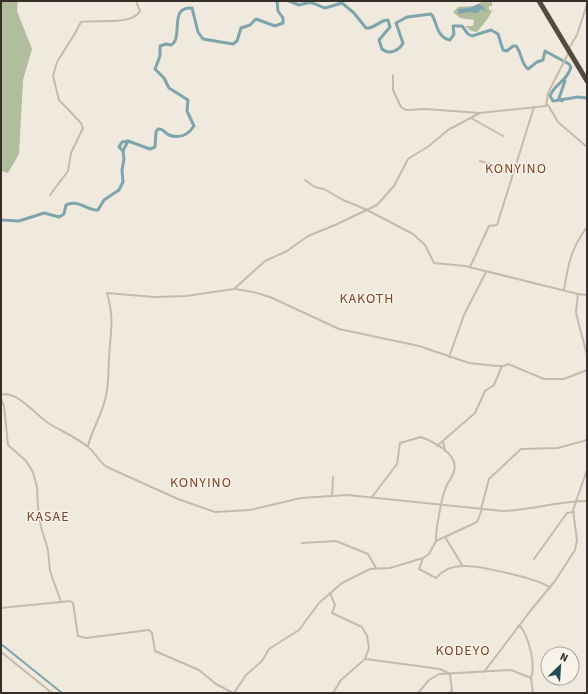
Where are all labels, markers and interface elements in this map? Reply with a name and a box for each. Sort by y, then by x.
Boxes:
district label: KONYINO [485,159,547,179]
district label: KAKOTH [340,289,395,309]
district label: KONYINO [170,473,232,493]
district label: KASAE [26,507,70,527]
district label: KODEYO [436,641,490,661]
north arrow [540,646,580,686]
text: N [558,649,571,666]

